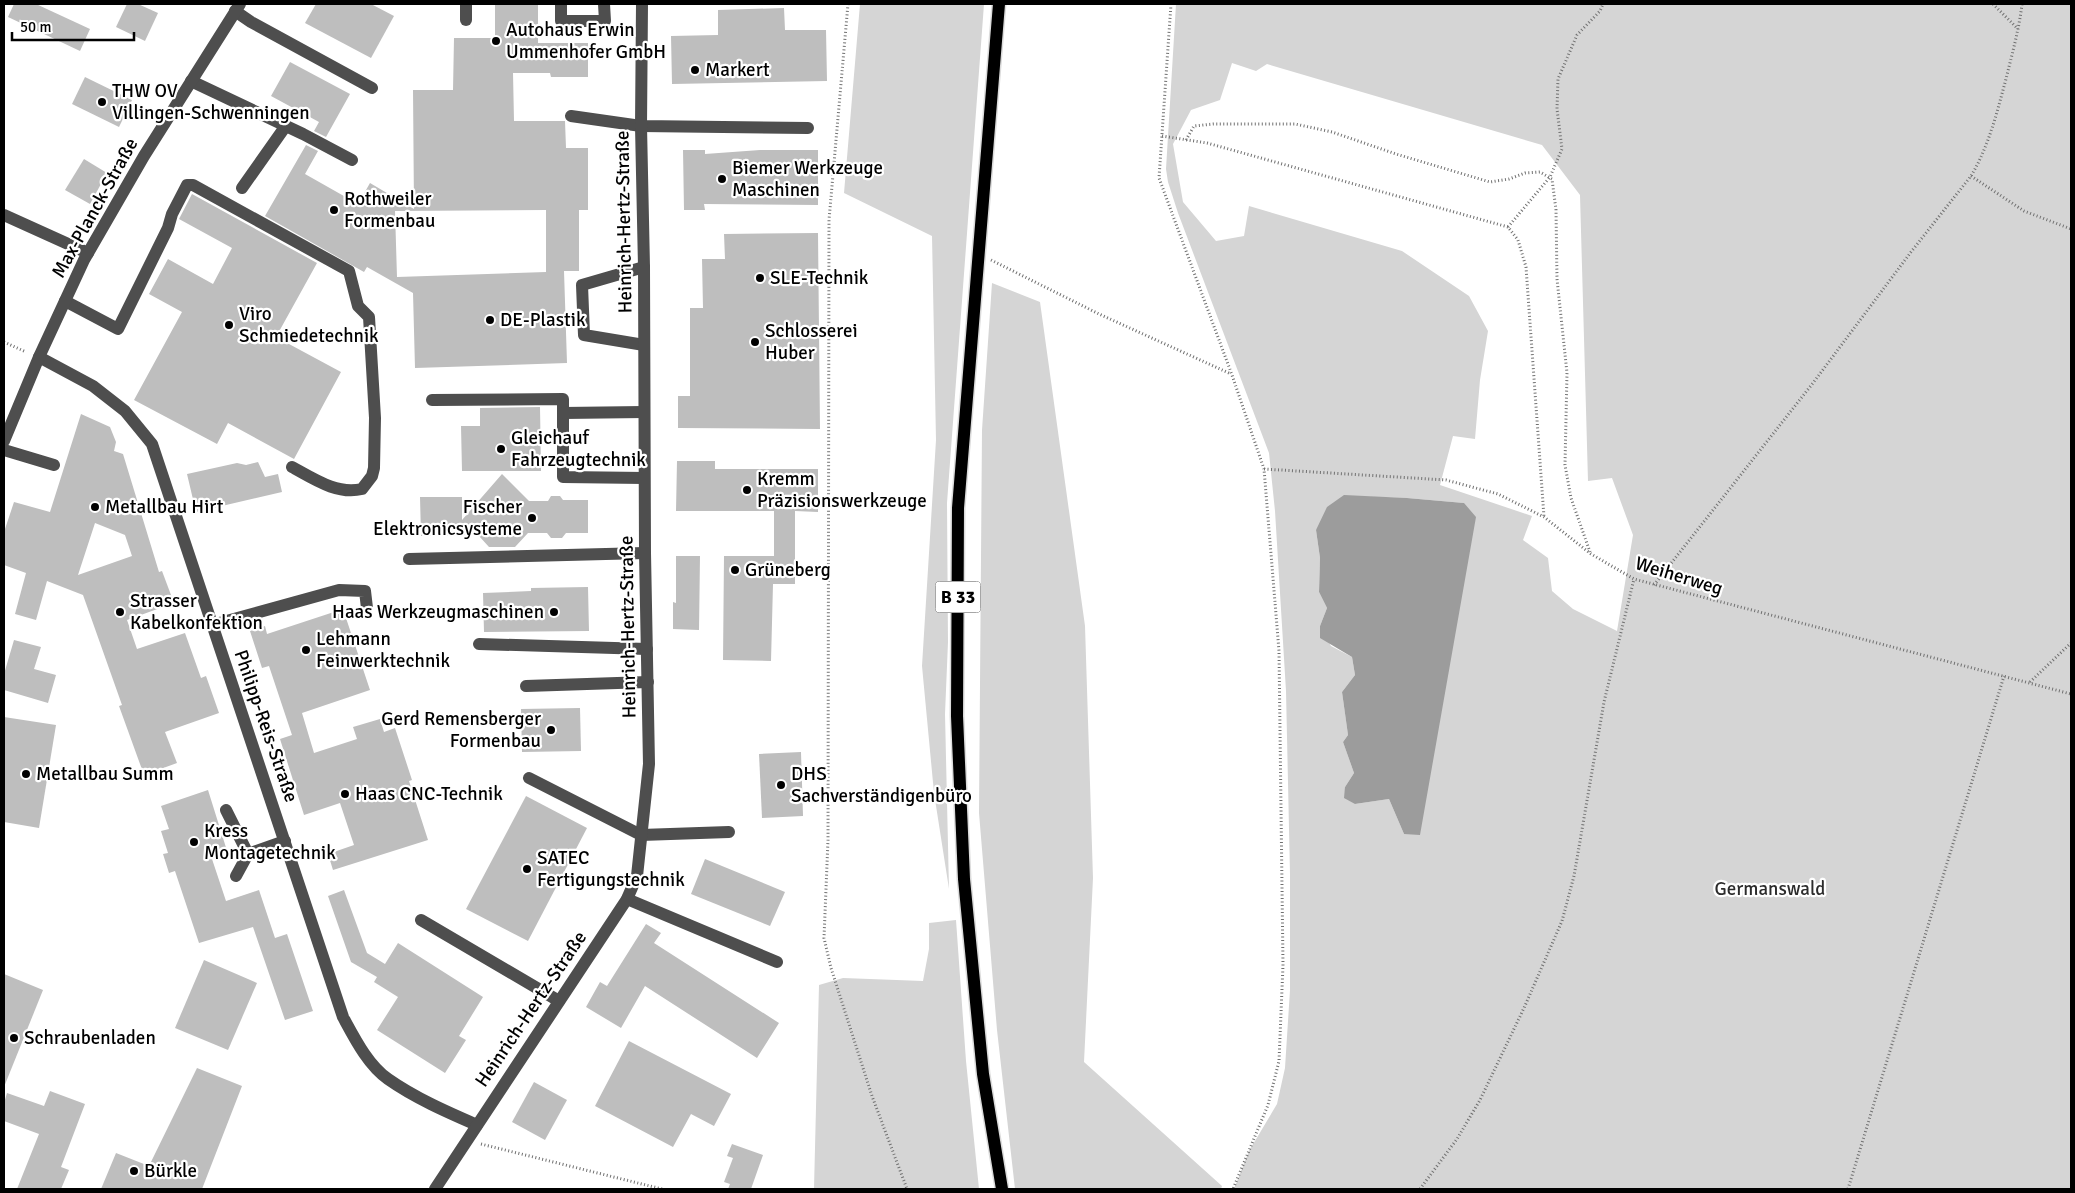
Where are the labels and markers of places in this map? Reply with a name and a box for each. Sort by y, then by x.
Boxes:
place label: Autohaus Erwin Ummenhofer GmbH [506,18,666,64]
marker: Autohaus Erwin Ummenhofer GmbH [490,35,502,47]
place label: Markert [705,58,770,82]
marker: Markert [689,64,701,76]
place label: THW OV Villingen-Schwenningen [112,79,310,125]
marker: THW OV Villingen-Schwenningen [96,96,108,108]
place label: Biemer Werkzeuge Maschinen [732,156,883,202]
marker: Biemer Werkzeuge Maschinen [716,173,728,185]
place label: Rothweiler Formenbau [344,187,435,233]
marker: Rothweiler Formenbau [328,204,340,216]
place label: SLE-Technik [770,266,869,290]
marker: SLE-Technik [754,272,766,284]
place label: Viro Schmiedetechnik [239,302,379,348]
place label: DE-Plastik [500,308,586,332]
marker: DE-Plastik [484,314,496,326]
marker: Viro Schmiedetechnik [223,319,235,331]
place label: Schlosserei Huber [765,319,858,365]
marker: Schlosserei Huber [749,336,761,348]
place label: Gleichauf Fahrzeugtechnik [511,426,646,472]
marker: Gleichauf Fahrzeugtechnik [495,443,507,455]
place label: Kremm Präzisionswerkzeuge [757,467,927,513]
marker: Kremm Präzisionswerkzeuge [741,484,753,496]
place label: Metallbau Hirt [105,495,224,519]
place label: Fischer Elektronicsysteme [373,495,522,541]
marker: Metallbau Hirt [89,501,101,513]
marker: Fischer Elektronicsysteme [526,512,538,524]
place label: Grüneberg [745,558,831,582]
marker: Grüneberg [729,564,741,576]
place label: Strasser Kabelkonfektion [130,589,263,635]
place label: Haas Werkzeugmaschinen [332,600,544,624]
marker: Strasser Kabelkonfektion [114,606,126,618]
marker: Haas Werkzeugmaschinen [548,606,560,618]
place label: Lehmann Feinwerktechnik [316,627,450,673]
marker: Lehmann Feinwerktechnik [300,644,312,656]
place label: Gerd Remensberger Formenbau [381,707,541,753]
marker: Gerd Remensberger Formenbau [545,724,557,736]
place label: Metallbau Summ [36,762,174,786]
place label: DHS Sachverständigenbüro [791,762,972,808]
marker: Metallbau Summ [20,768,32,780]
marker: DHS Sachverständigenbüro [775,779,787,791]
place label: Haas CNC-Technik [355,782,503,806]
marker: Haas CNC-Technik [339,788,351,800]
place label: Kress Montagetechnik [204,819,336,865]
marker: Kress Montagetechnik [188,836,200,848]
place label: SATEC Fertigungstechnik [537,846,685,892]
marker: SATEC Fertigungstechnik [521,863,533,875]
place label: Schraubenladen [24,1026,156,1050]
marker: Schraubenladen [8,1032,20,1044]
place label: Bürkle [144,1159,197,1183]
marker: Bürkle [128,1165,140,1177]

